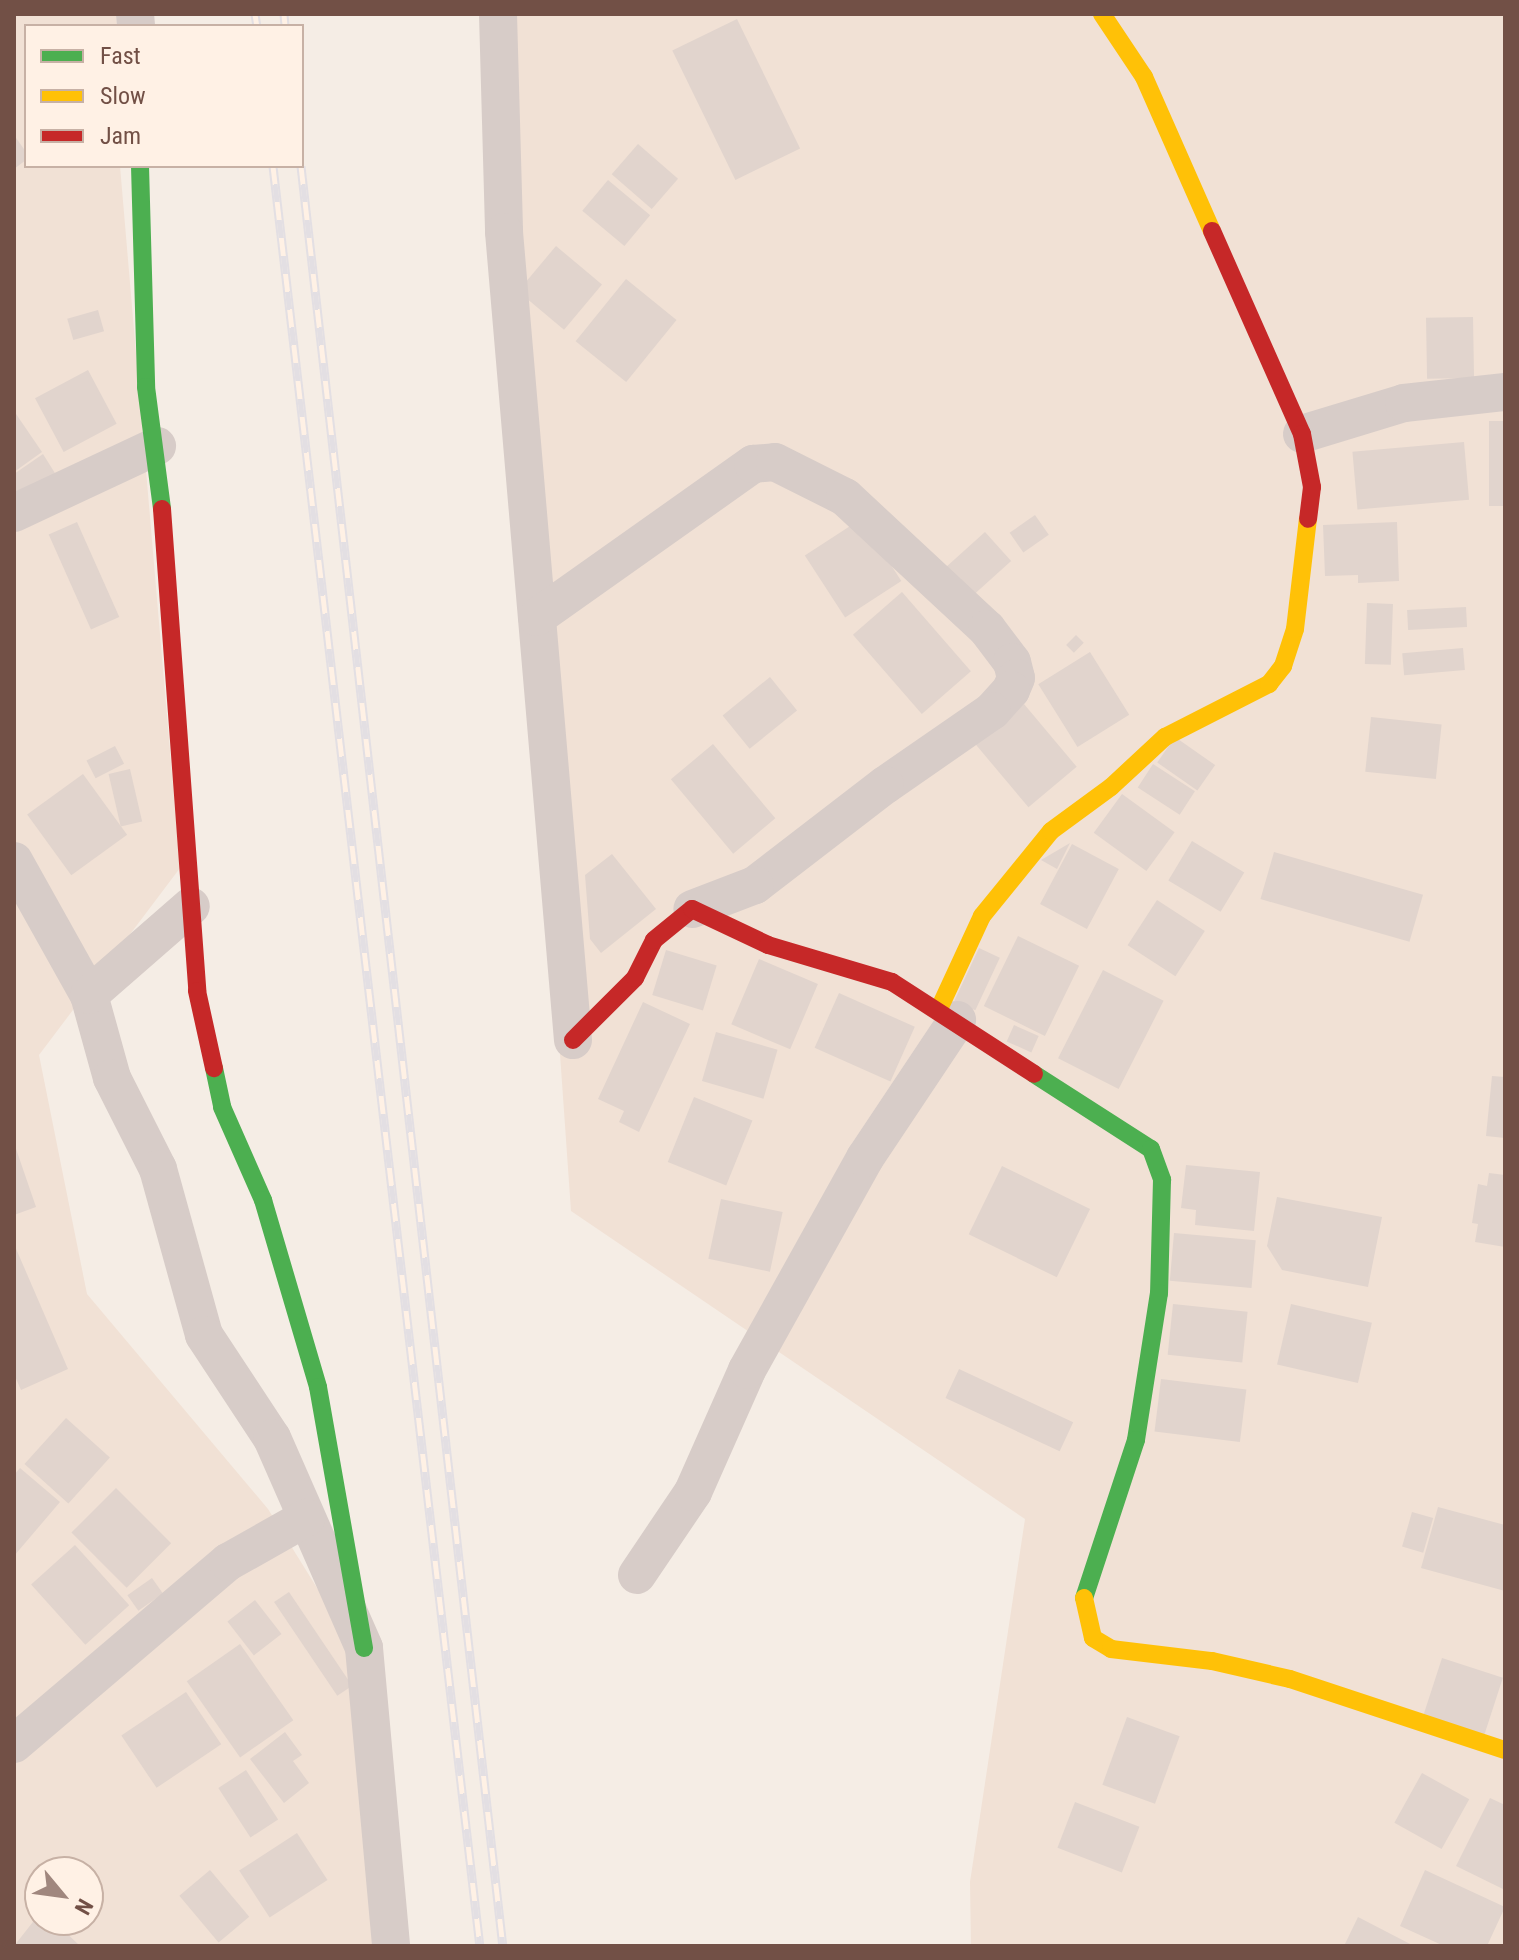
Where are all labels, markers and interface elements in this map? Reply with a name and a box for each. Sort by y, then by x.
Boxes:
legend [24,24,304,168]
text: Fast [100,42,141,70]
text: Slow [100,82,146,110]
text: Jam [100,122,141,150]
north arrow [24,1856,104,1936]
text: N [69,1895,98,1919]

